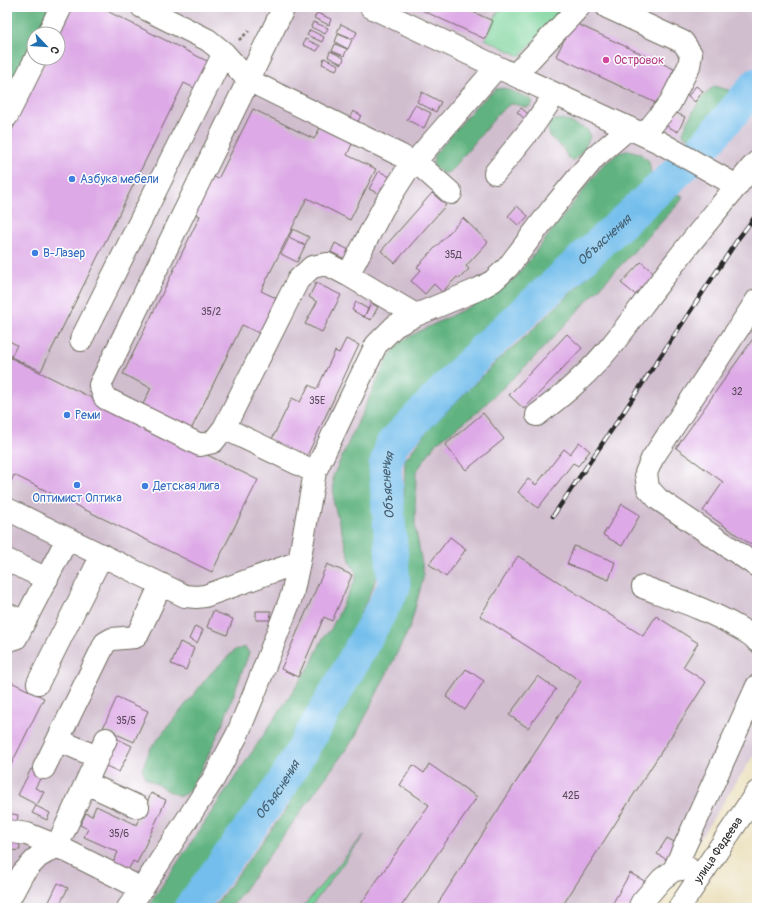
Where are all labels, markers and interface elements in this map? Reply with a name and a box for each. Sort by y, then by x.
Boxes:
north arrow [26,26,66,66]
text: С [47,44,62,56]
place label: Островок [614,53,664,68]
marker: Островок [601,55,611,65]
place label: Азбука мебели [80,172,159,187]
marker: Азбука мебели [67,174,77,184]
water label: Объяснения [574,210,636,269]
place label: В-Лазер [43,246,85,261]
marker: В-Лазер [30,248,40,258]
house number: 35Д [445,249,463,261]
house number: 35/2 [201,306,221,318]
house number: 32 [731,386,743,398]
house number: 35Е [309,395,325,407]
place label: Реми [75,408,101,423]
marker: Реми [62,410,72,420]
water label: Объяснения [378,448,399,520]
place label: Детская лига [152,479,220,494]
marker: Оптимист Оптика [72,480,82,490]
marker: Детская лига [140,481,150,491]
place label: Оптимист Оптика [32,491,122,506]
house number: 35/5 [116,715,136,727]
water label: Объяснения [252,756,304,823]
house number: 42Б [562,790,580,802]
street label: улица Фадеева [690,814,746,887]
house number: 35/6 [109,828,129,840]

